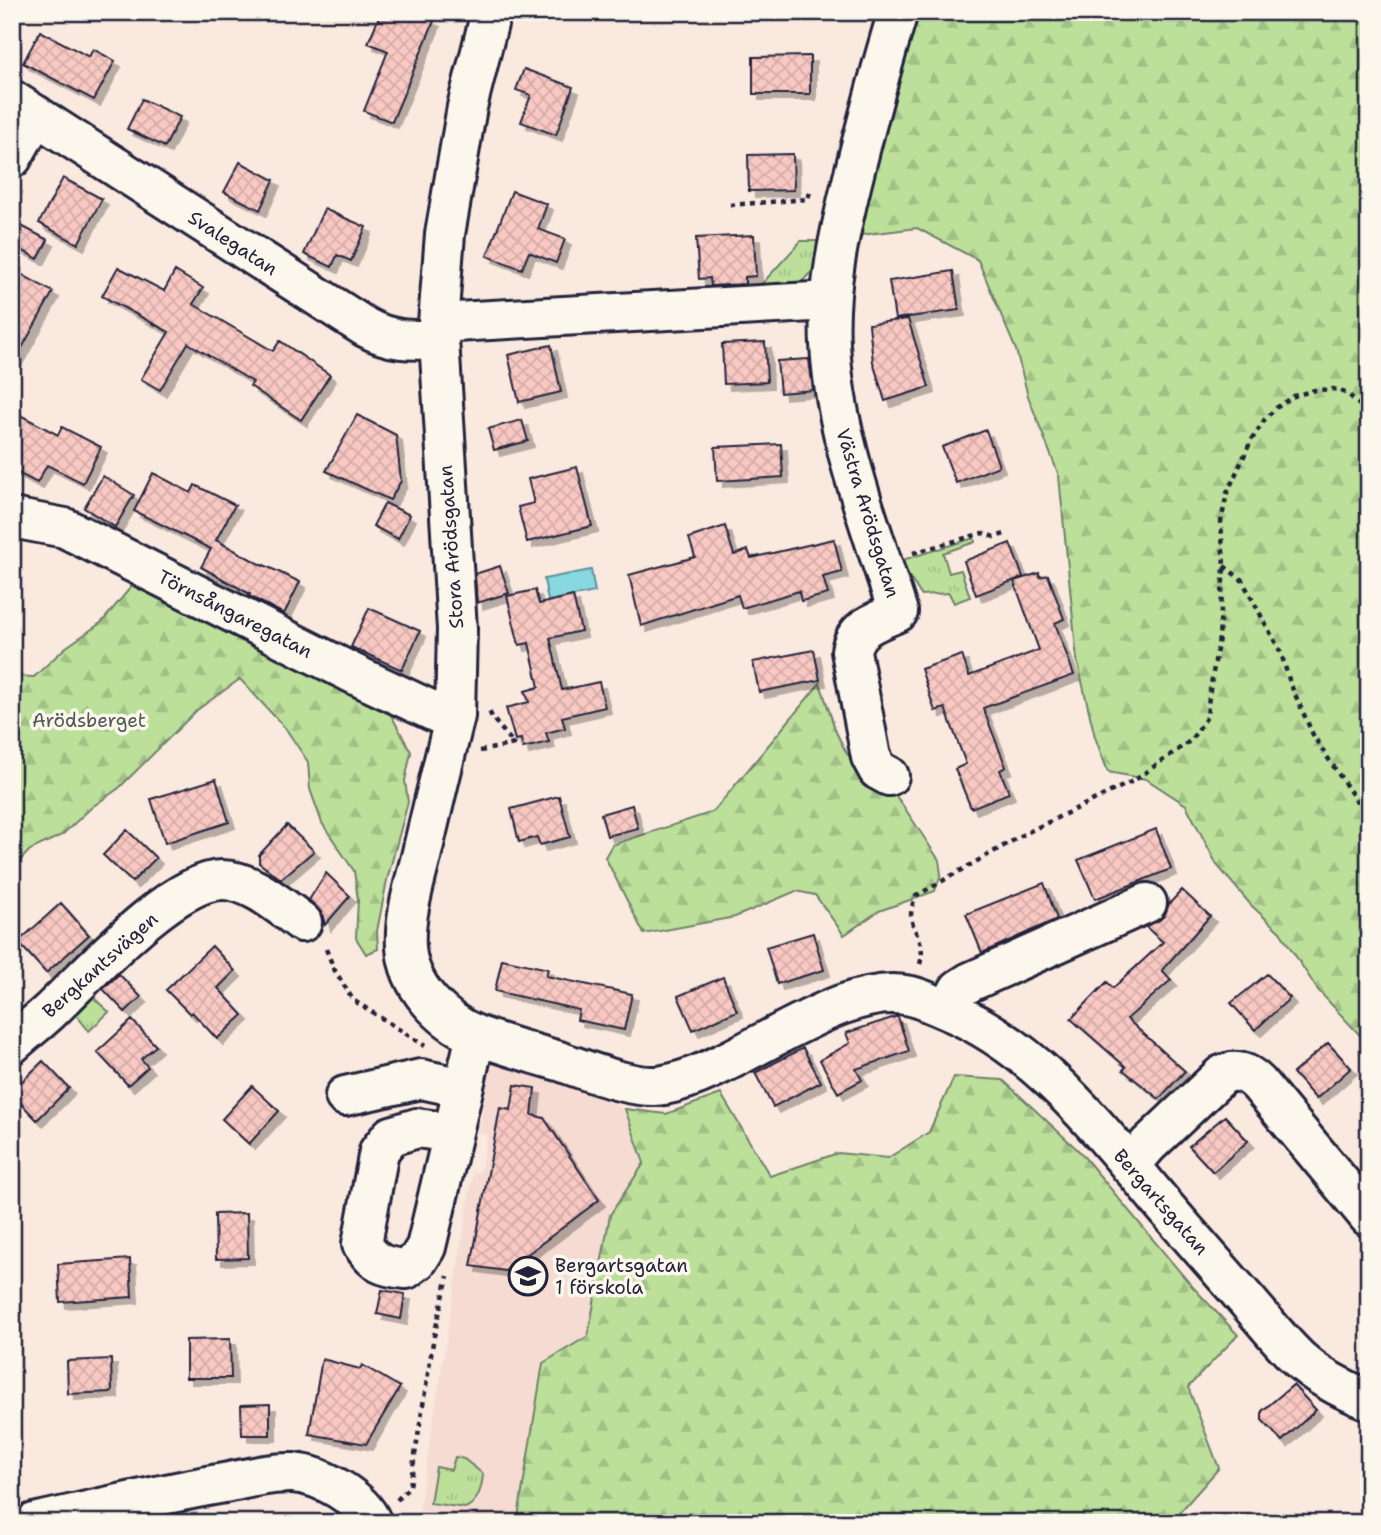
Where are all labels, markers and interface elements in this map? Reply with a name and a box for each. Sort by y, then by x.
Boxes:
street label: Svalegatan [184,205,282,281]
street label: Västra Arödsgatan [830,425,906,601]
street label: Stora Arödsgatan [433,464,469,630]
street label: Törnsångaregatan [153,564,317,664]
park label: Arödsberget [32,708,146,733]
street label: Bergkantsvägen [37,906,163,1024]
street label: Bergartsgatan [1108,1144,1214,1260]
place label: Bergartsgatan 1 förskola [555,1253,688,1300]
school or university icon: Bergartsgatan 1 förskola [507,1255,549,1297]

